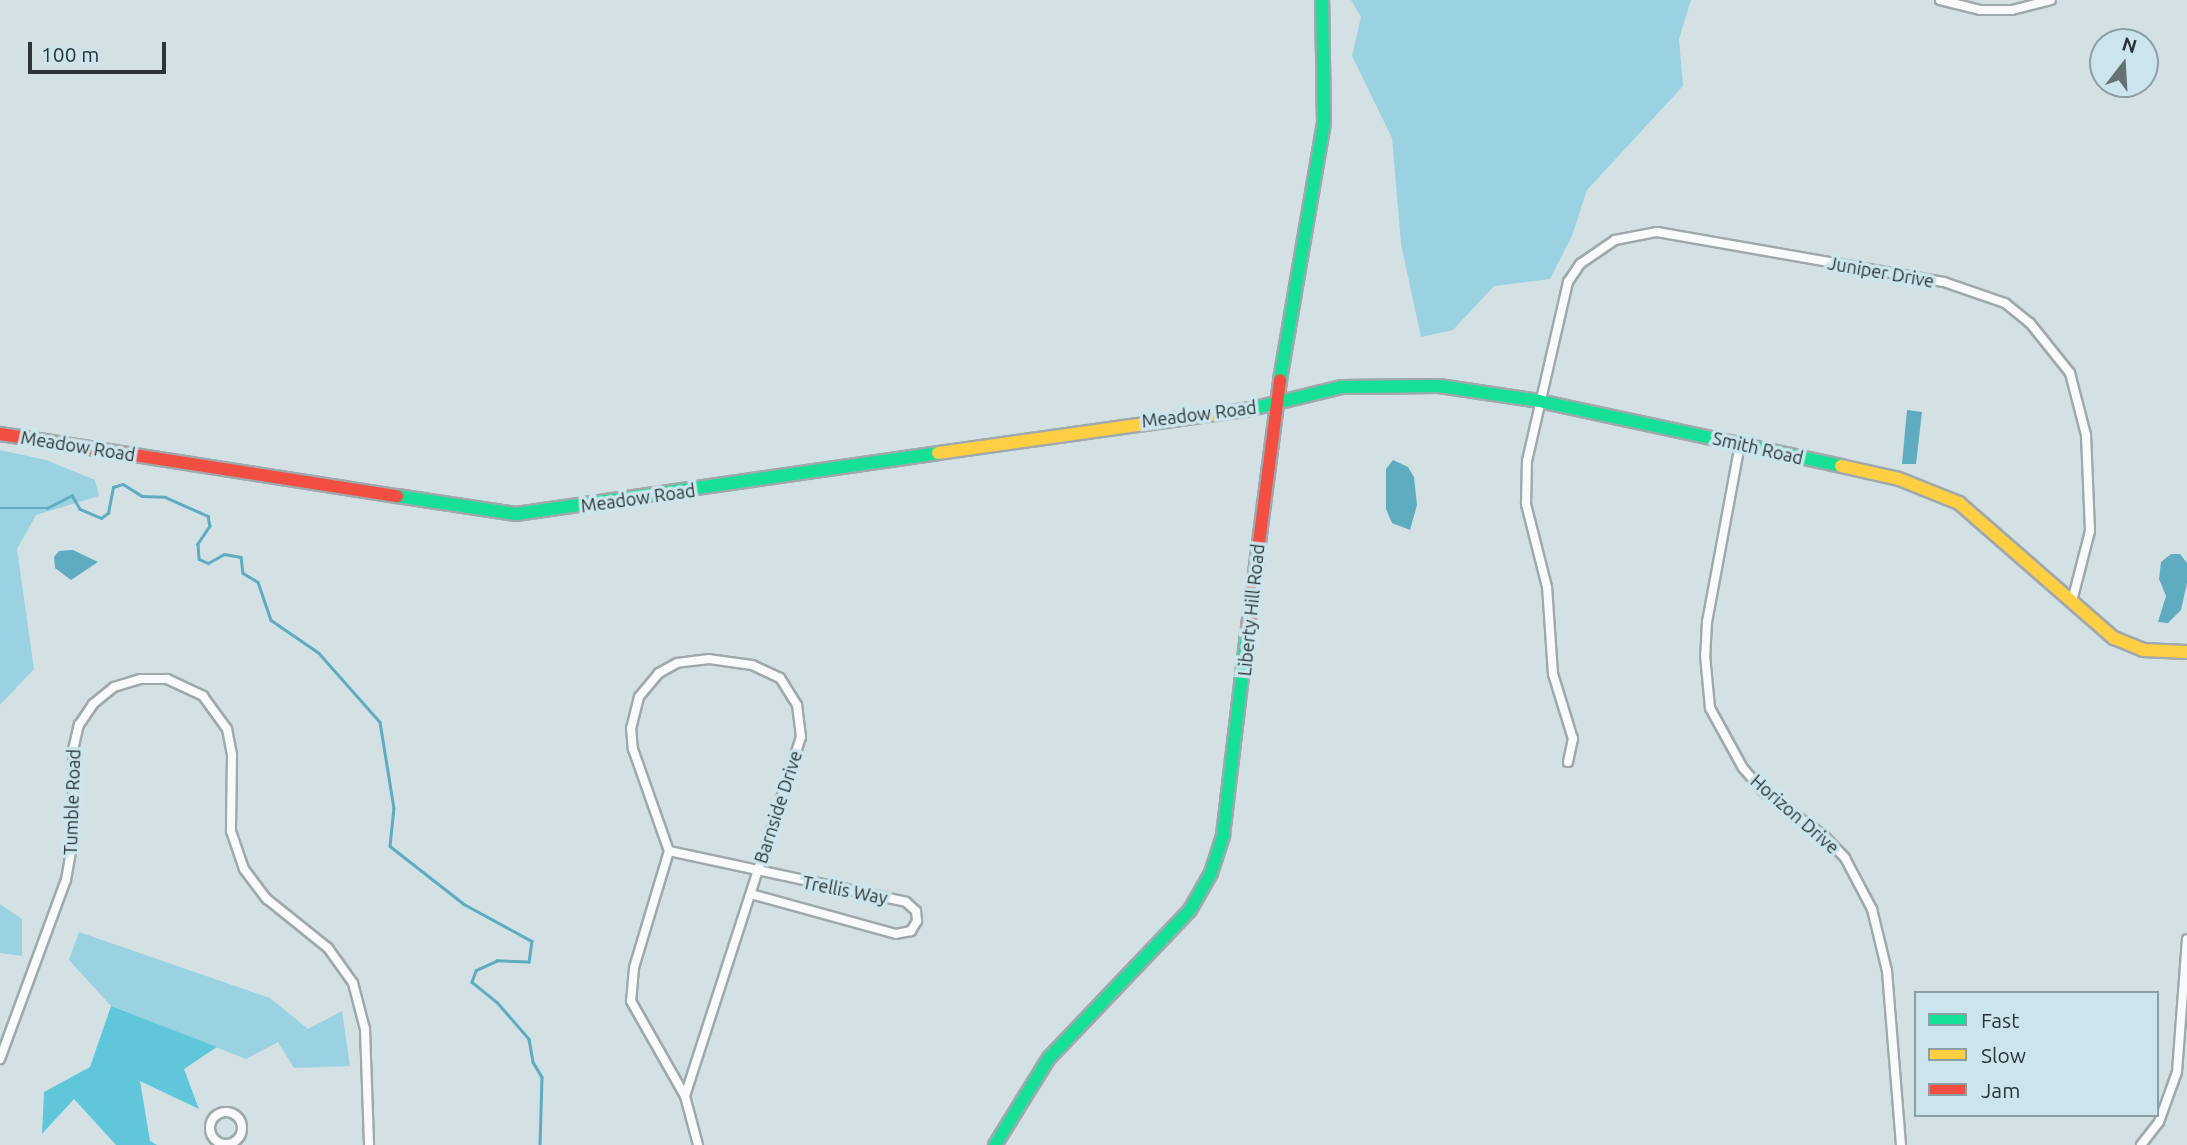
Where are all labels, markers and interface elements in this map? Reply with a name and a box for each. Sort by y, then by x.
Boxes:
scale bar [32,28,170,72]
north arrow [2089,28,2159,98]
text: N [2120,32,2140,57]
text: 100 m [41,42,99,66]
street label: Juniper Drive [1826,252,1936,292]
street label: Meadow Road [1140,396,1258,432]
street label: Meadow Road [19,426,137,466]
street label: Smith Road [1711,427,1805,469]
street label: Meadow Road [579,479,697,517]
street label: Liberty Hill Road [1233,543,1269,677]
street label: Barnside Drive [750,748,806,866]
street label: Tumble Road [59,749,85,855]
street label: Horizon Drive [1746,770,1844,858]
street label: Trellis Way [801,871,889,909]
legend [1914,991,2159,1117]
text: Fast [1981,1008,2019,1032]
text: Slow [1981,1043,2026,1067]
text: Jam [1981,1078,2020,1102]

